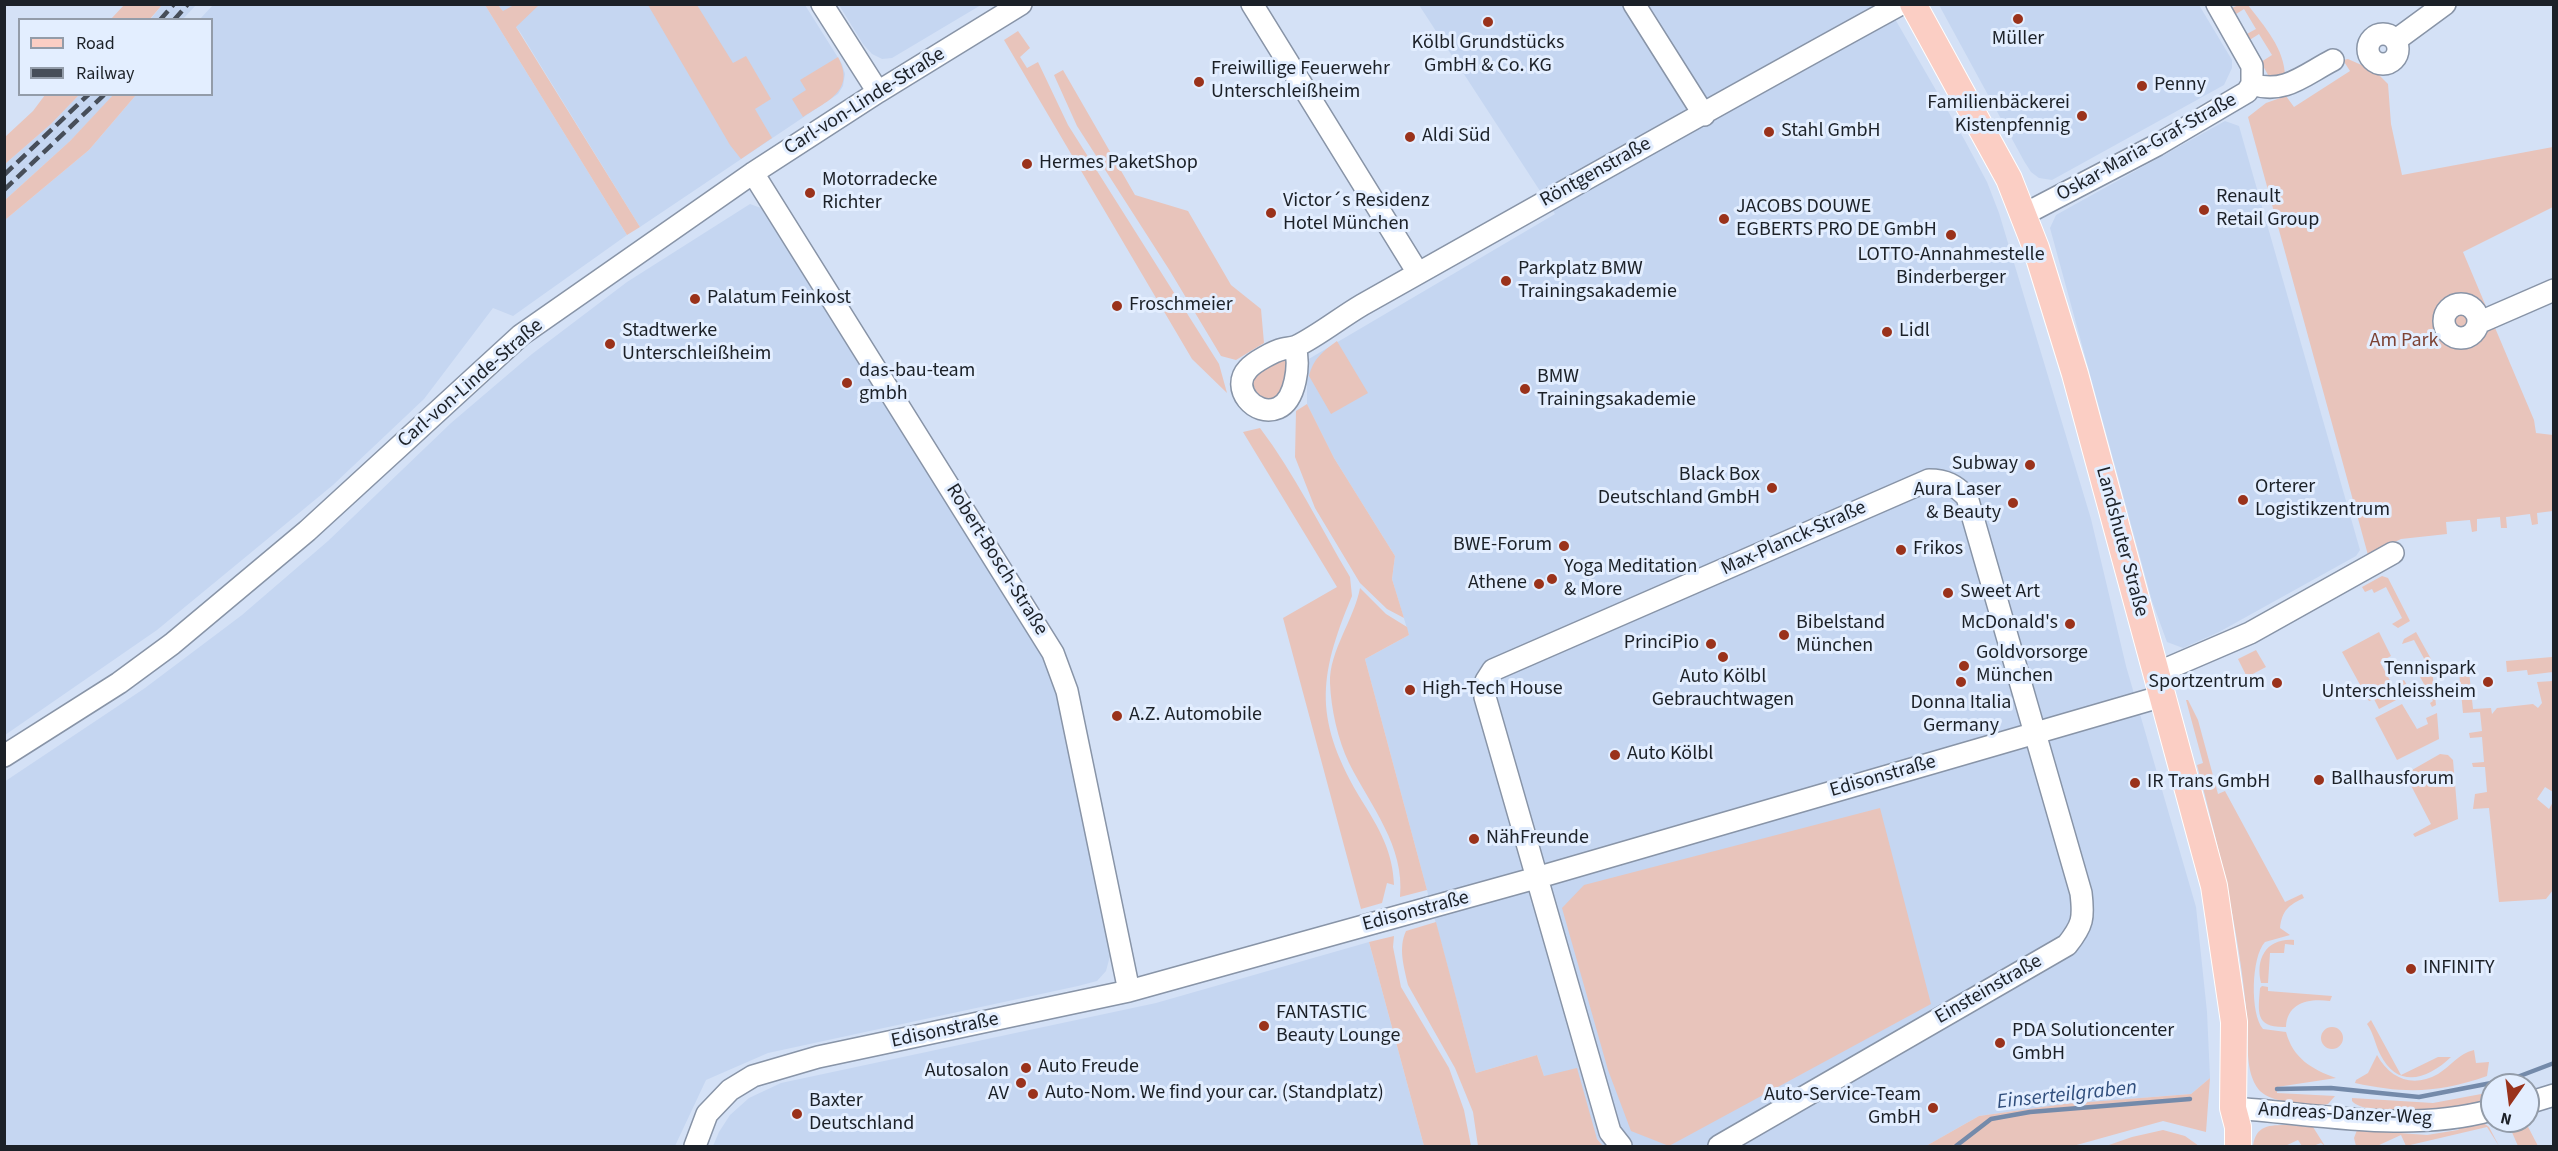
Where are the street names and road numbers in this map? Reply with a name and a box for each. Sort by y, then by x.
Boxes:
street label: Carl-von-Linde-Straße [780,43,950,161]
street label: Oskar-Maria-Graf-Straße [2053,88,2241,208]
street label: Röntgenstraße [1536,133,1656,213]
street label: Carl-von-Linde-Straße [394,314,548,454]
street label: Landshuter Straße [2089,464,2153,620]
street label: Robert-Bosch-Straße [940,480,1052,640]
street label: Max-Planck-Straße [1718,496,1870,582]
street label: Edisonstraße [1827,750,1939,804]
street label: Edisonstraße [1360,886,1472,938]
street label: Einsteinstraße [1931,950,2047,1030]
street label: Edisonstraße [889,1008,1001,1054]
street label: Andreas-Danzer-Weg [2258,1098,2432,1132]

